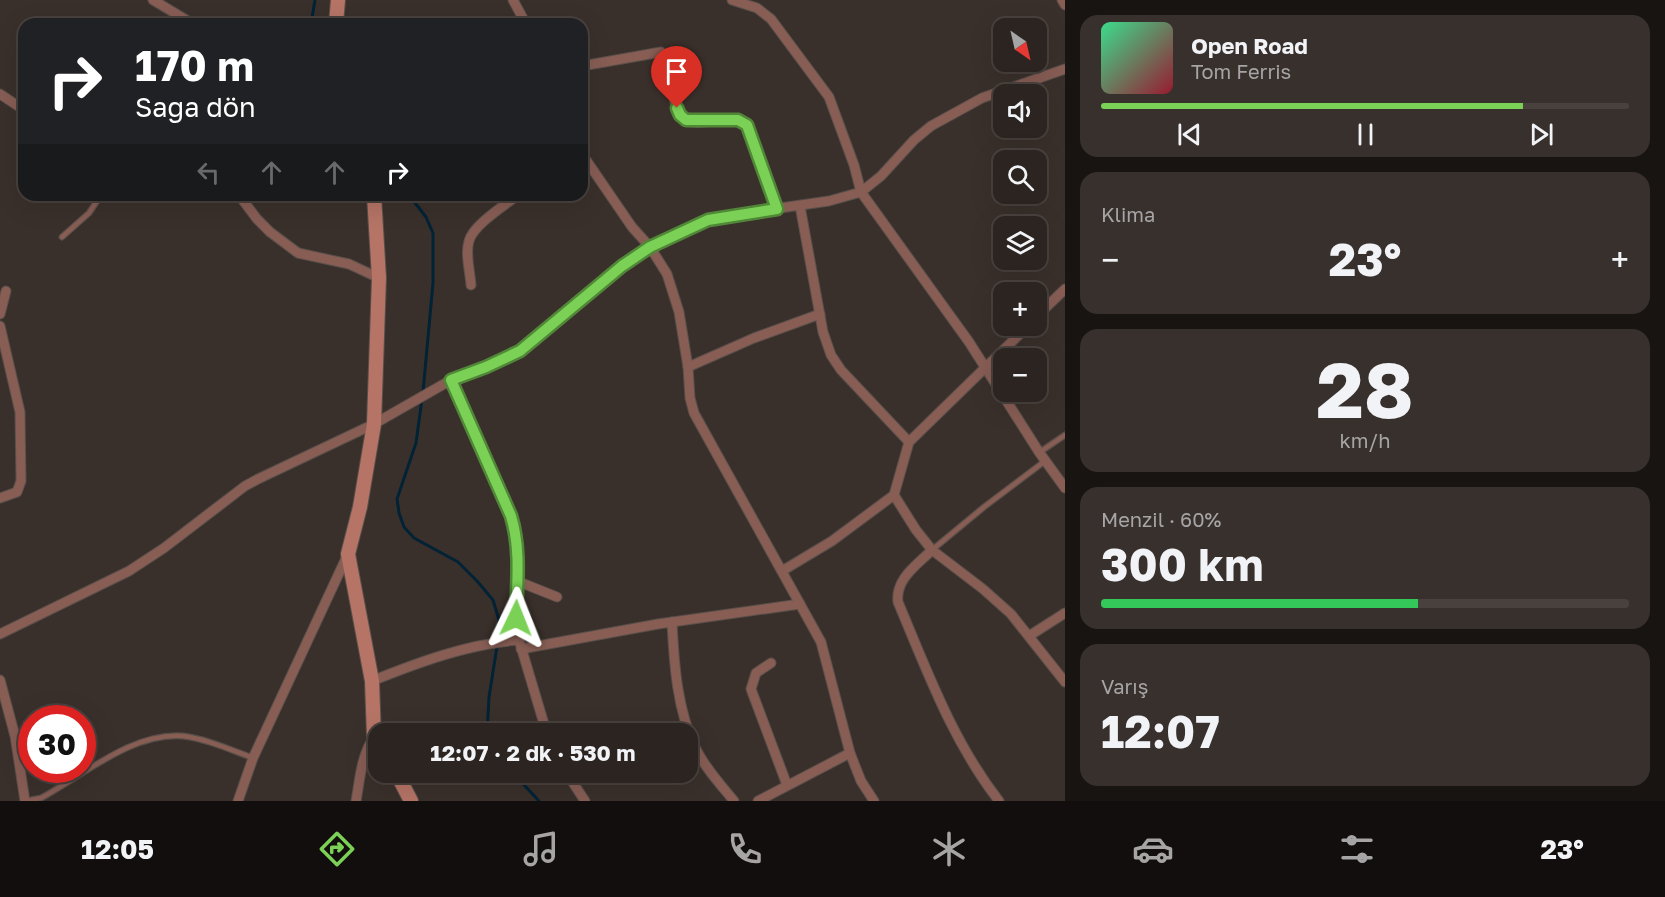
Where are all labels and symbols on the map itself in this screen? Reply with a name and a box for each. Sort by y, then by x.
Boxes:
north arrow [993,18,1047,72]
pin [651,46,702,108]
position arrow [484,586,548,650]
speed limit sign: 30 [18,705,96,783]

